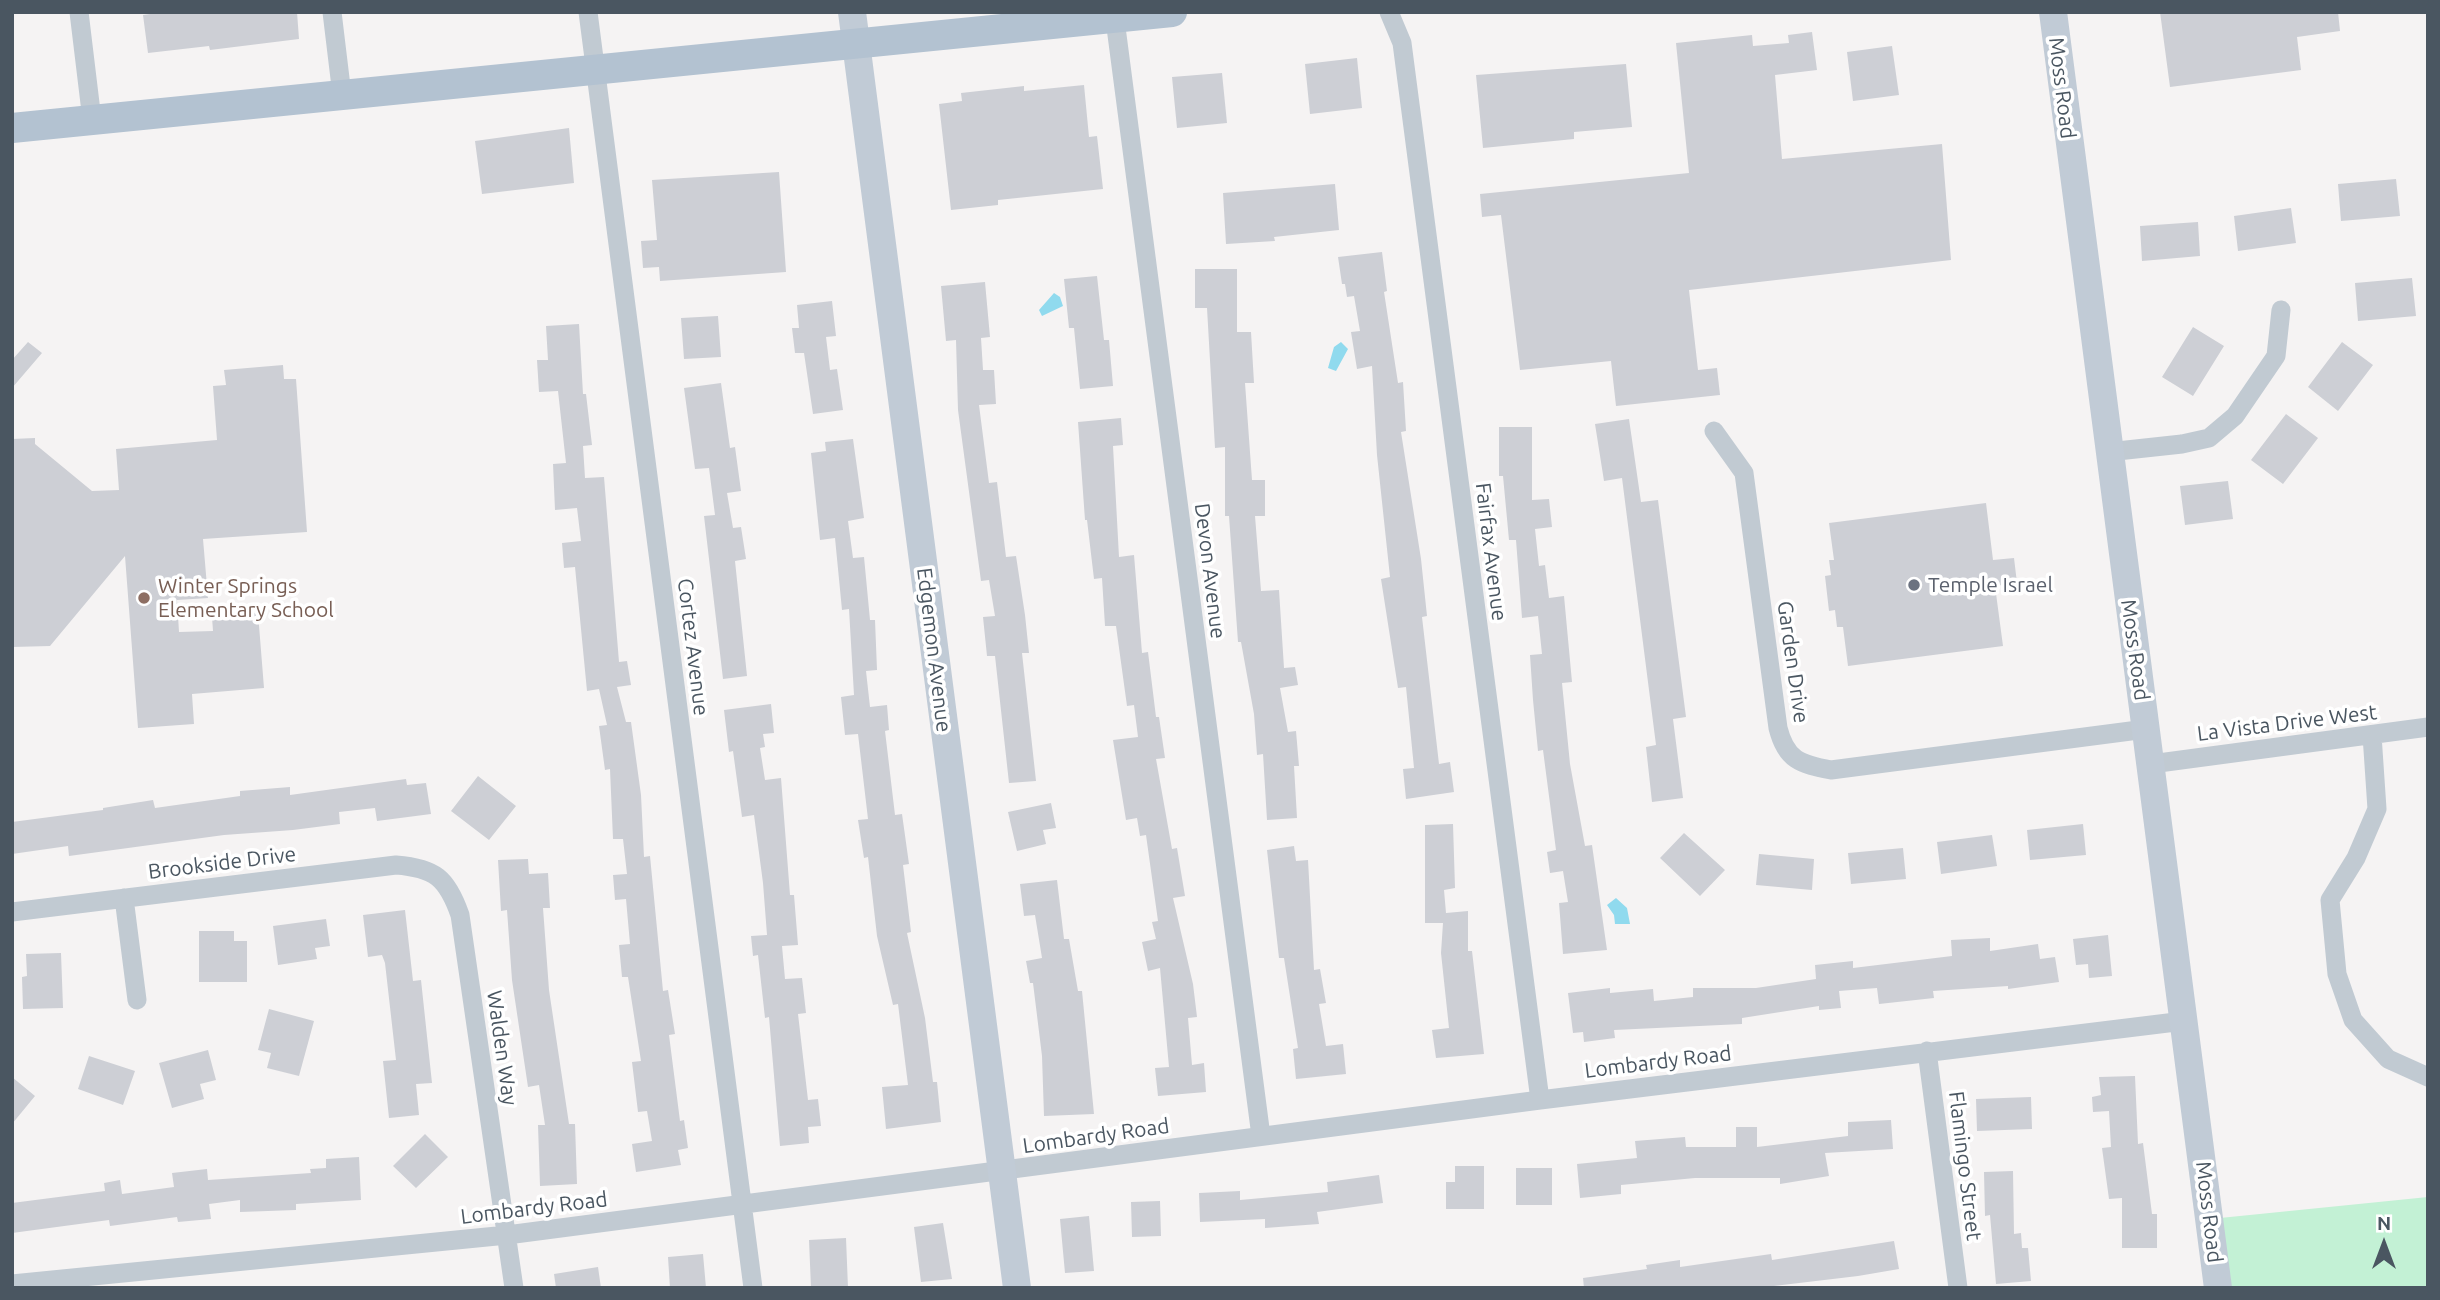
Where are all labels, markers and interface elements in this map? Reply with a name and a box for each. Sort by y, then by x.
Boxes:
street label: Moss Road [2043,36,2081,140]
street label: Fairfax Avenue [1470,481,1512,623]
street label: Devon Avenue [1189,502,1231,640]
street label: Edgemon Avenue [911,566,957,734]
place label: Temple Israel [1928,572,2053,598]
place label: Winter Springs Elementary School [158,573,334,623]
street label: Cortez Avenue [672,577,714,717]
marker: Temple Israel [1906,577,1922,593]
marker: Winter Springs Elementary School [136,590,152,606]
street label: Moss Road [2115,598,2155,702]
street label: Garden Drive [1772,599,1814,725]
street label: La Vista Drive West [2196,699,2378,747]
street label: Brookside Drive [147,841,297,885]
street label: Walden Way [481,989,523,1107]
street label: Lombardy Road [1583,1040,1733,1084]
street label: Flamingo Street [1943,1090,1987,1242]
street label: Lombardy Road [1021,1113,1171,1159]
street label: Moss Road [2190,1160,2228,1264]
street label: Lombardy Road [459,1186,609,1230]
north arrow [2349,1209,2419,1279]
text: N [2377,1212,2391,1234]

